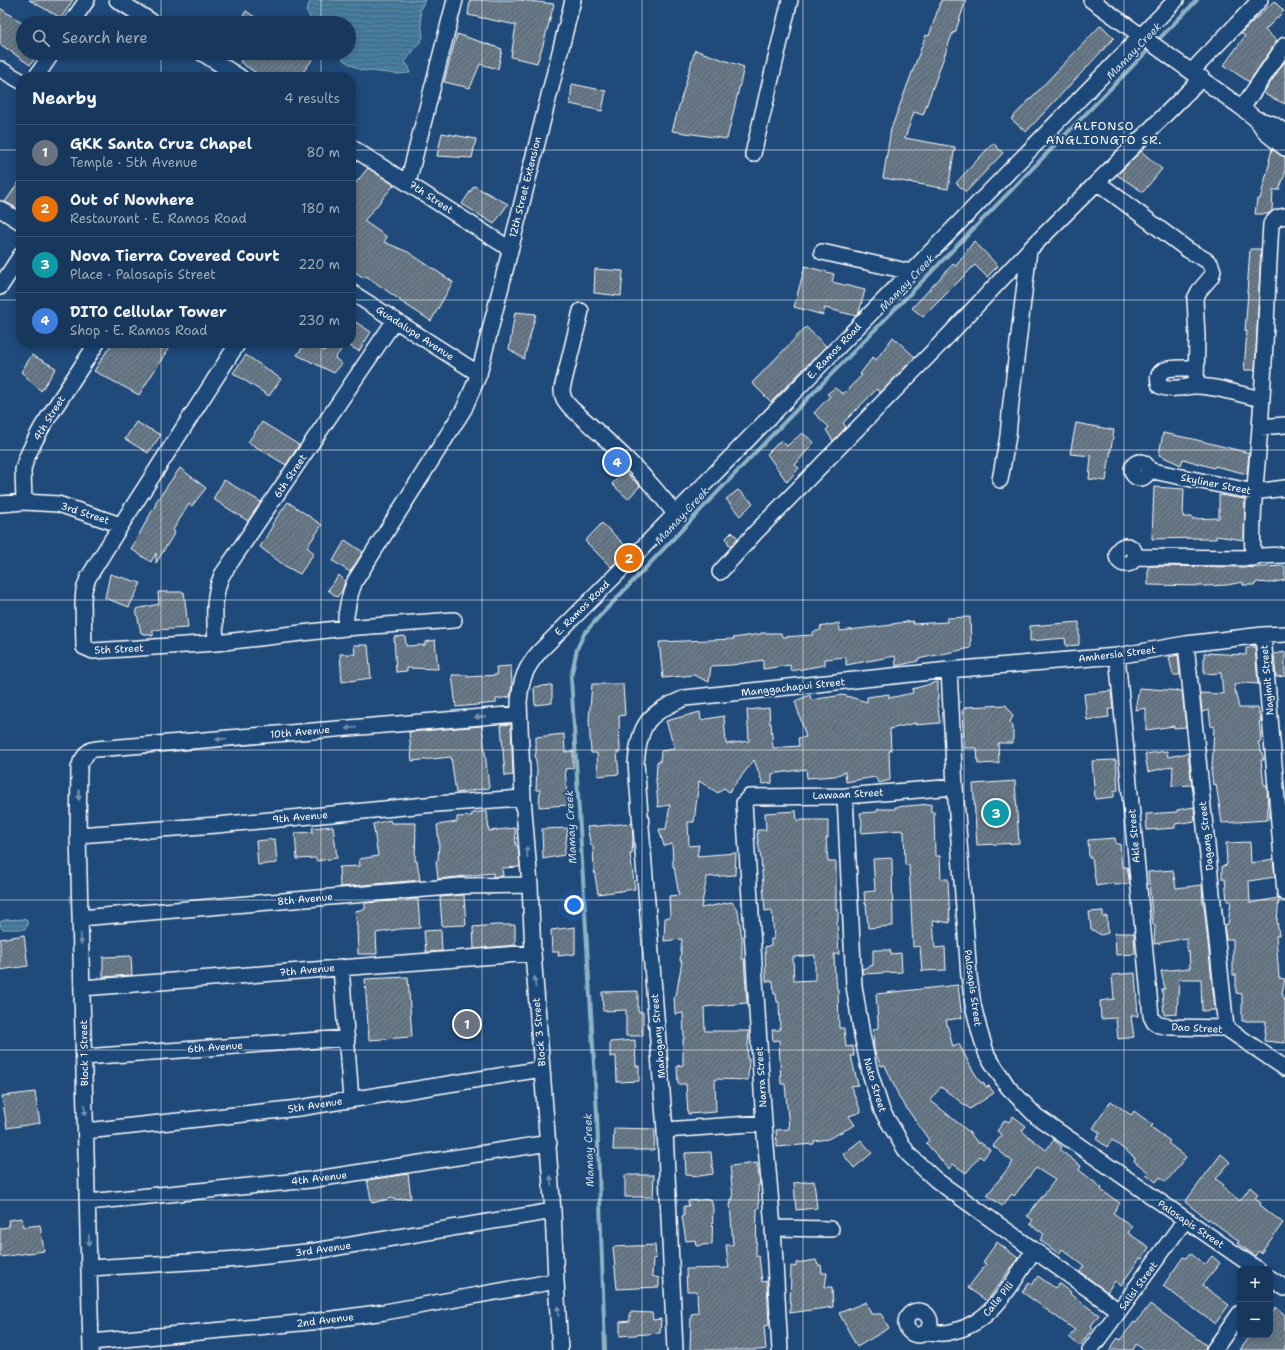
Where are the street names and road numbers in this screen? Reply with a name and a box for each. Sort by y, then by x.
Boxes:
street label: 12th Street Extension [506,135,544,239]
street label: 7th Street [406,178,456,216]
street label: Guadalupe Avenue [374,303,457,363]
street label: E. Ramos Road [804,320,864,382]
street label: 4th Street [30,393,68,443]
street label: 6th Street [271,452,309,500]
street label: Skyliner Street [1180,471,1252,497]
street label: 3rd Street [59,499,111,527]
street label: E. Ramos Road [552,577,613,638]
street label: 5th Street [94,641,144,657]
street label: Amhersia Street [1077,643,1157,665]
street label: Nagimit Street [1257,644,1277,716]
street label: Manggachapui Street [740,675,846,699]
street label: 10th Avenue [270,723,331,741]
street label: Lawaan Street [812,786,884,802]
street label: Dagang Street [1196,801,1216,871]
street label: 9th Avenue [272,808,329,826]
street label: Akle Street [1125,808,1143,864]
street label: 8th Avenue [277,890,334,908]
street label: Palosapis Street [961,949,985,1027]
street label: 7th Avenue [279,961,336,979]
street label: Mahogany Street [648,993,668,1079]
street label: Block 3 Street [530,997,548,1067]
street label: Block 1 Street [77,1020,91,1086]
street label: Dao Street [1171,1020,1223,1036]
street label: 6th Avenue [187,1039,244,1055]
street label: Narra Street [752,1046,770,1108]
street label: Nato Street [861,1056,889,1114]
street label: 5th Avenue [287,1094,344,1116]
street label: 4th Avenue [290,1168,348,1188]
street label: Palosapis Street [1155,1197,1227,1251]
street label: 3rd Avenue [294,1239,352,1259]
street label: Salisi Street [1116,1259,1160,1313]
street label: Calle Pili [980,1279,1016,1319]
street label: 2nd Avenue [296,1310,355,1330]

